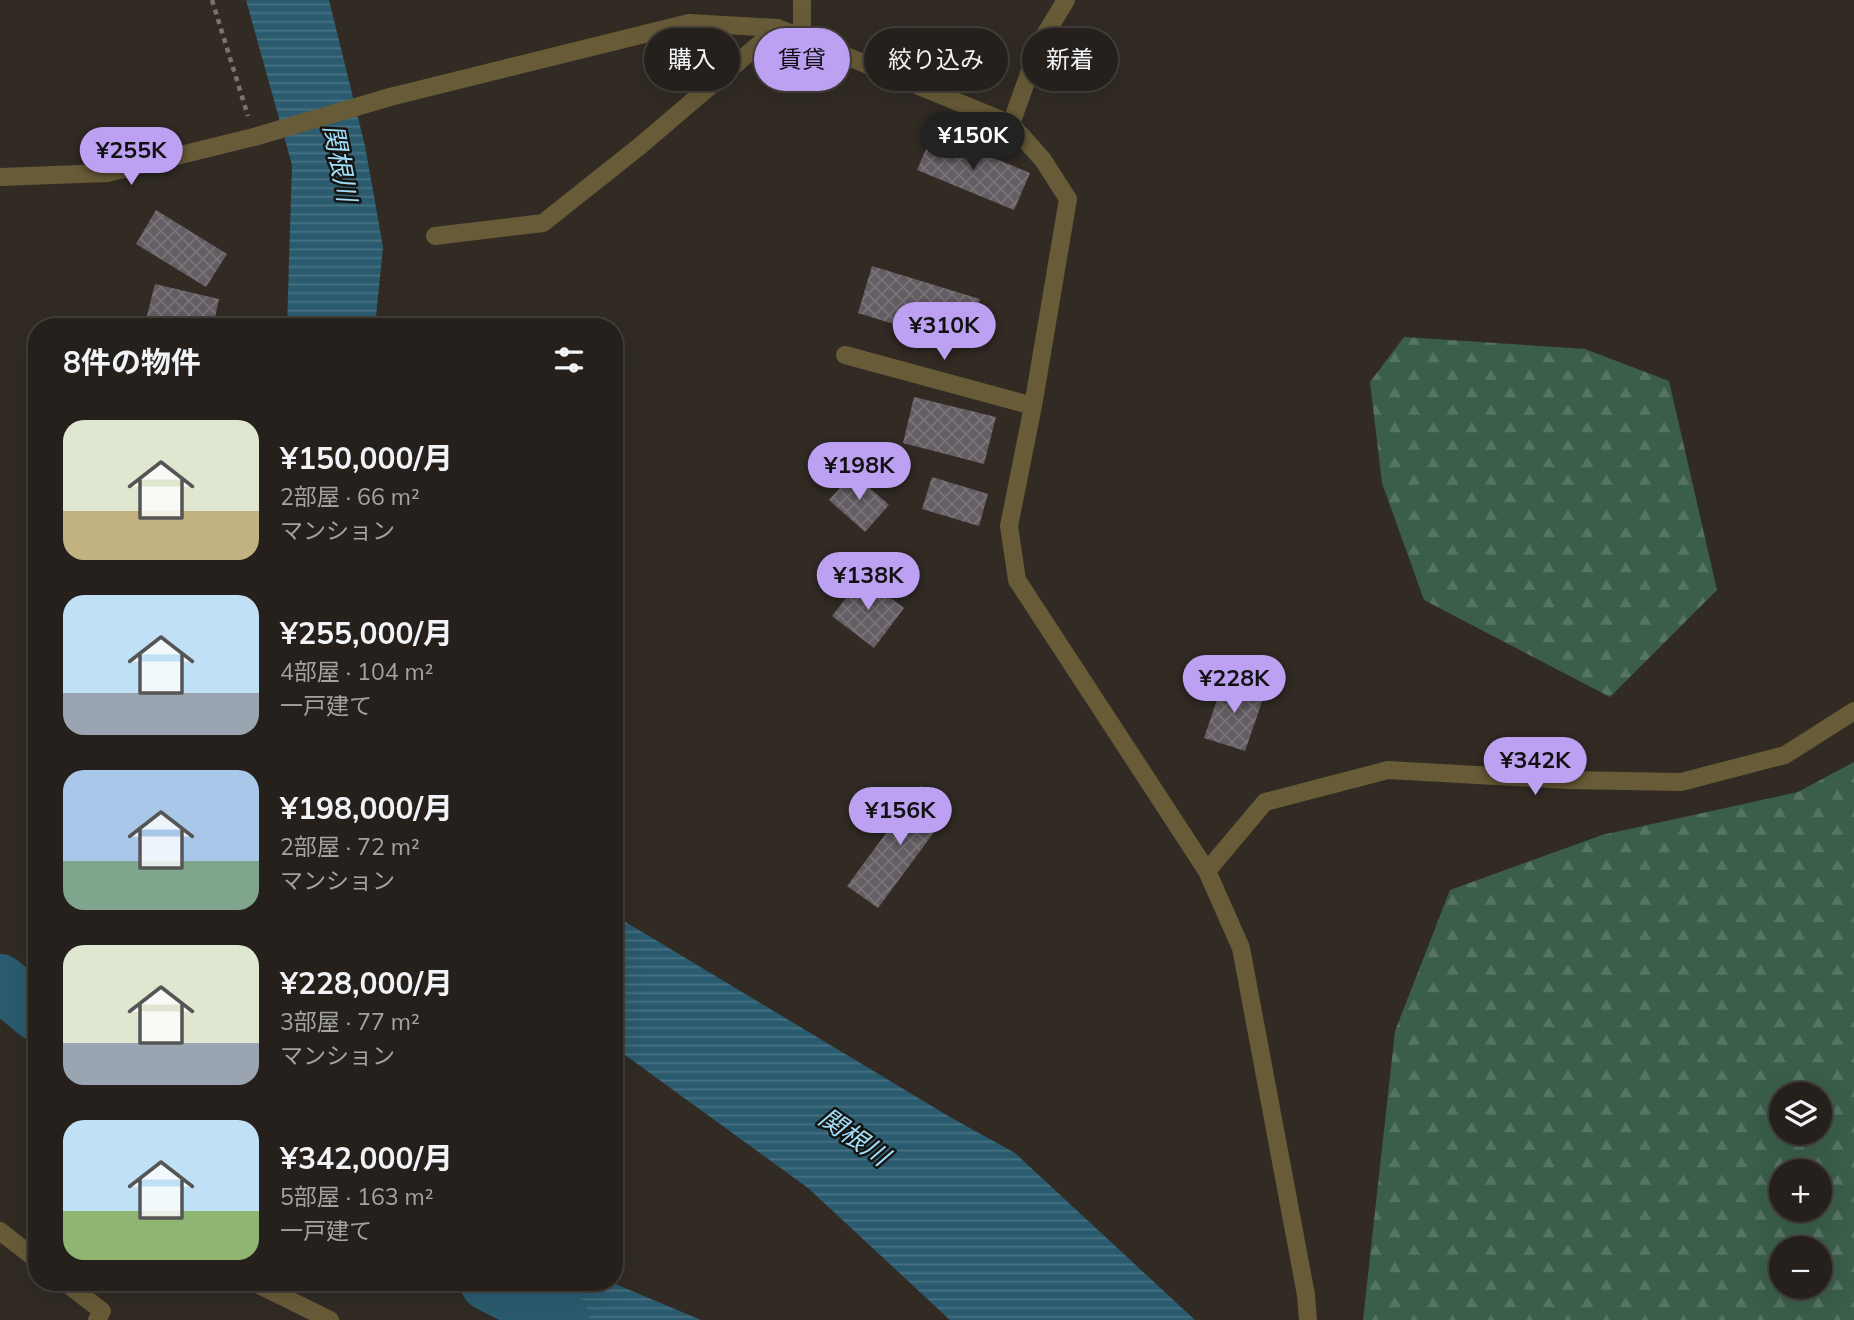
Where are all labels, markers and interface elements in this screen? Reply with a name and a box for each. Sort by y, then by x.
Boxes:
chip: 購入 [644,28,740,91]
chip: 賃貸 [754,28,850,91]
chip: 絞り込み [864,28,1008,91]
chip: 新着 [1022,28,1118,91]
pin: ¥150K [924,113,1022,172]
text: ¥150K [938,120,1008,149]
water label: 関根川 [317,121,365,207]
pin: ¥255K [82,128,180,187]
text: ¥255K [96,135,166,164]
pin: ¥310K [895,302,993,362]
text: ¥310K [909,310,979,339]
icon: filters [550,341,588,379]
text: 8件の物件 [63,343,201,381]
text: ¥150,000/月 [280,439,453,477]
pin: ¥198K [810,442,908,502]
icon: home [119,448,203,532]
text: ¥198K [824,450,894,479]
text: 2部屋 · 66 m² [280,482,420,511]
text: マンション [280,516,395,545]
pin: ¥138K [819,552,917,612]
text: ¥138K [833,560,903,589]
text: ¥255,000/月 [280,614,453,652]
icon: home [119,623,203,707]
pin: ¥228K [1185,656,1283,715]
text: 4部屋 · 104 m² [280,657,433,686]
text: ¥228K [1199,663,1269,692]
text: 一戸建て [280,691,372,720]
pin: ¥342K [1486,738,1584,797]
text: ¥342K [1500,745,1570,774]
pin: ¥156K [851,788,949,847]
text: ¥198,000/月 [280,789,453,827]
text: ¥156K [865,795,935,824]
icon: home [119,798,203,882]
text: 2部屋 · 72 m² [280,832,420,861]
text: マンション [280,866,395,895]
text: ¥228,000/月 [280,964,453,1002]
icon: home [119,973,203,1057]
text: 3部屋 · 77 m² [280,1007,420,1036]
text: マンション [280,1041,395,1070]
map controls [1769,1082,1832,1299]
button: layers [1769,1082,1832,1145]
water label: 関根川 [813,1101,898,1174]
text: ¥342,000/月 [280,1139,453,1177]
icon: home [119,1148,203,1232]
button: + [1769,1159,1832,1222]
text: 5部屋 · 163 m² [280,1182,433,1211]
text: 一戸建て [280,1216,372,1245]
button: − [1769,1236,1832,1299]

